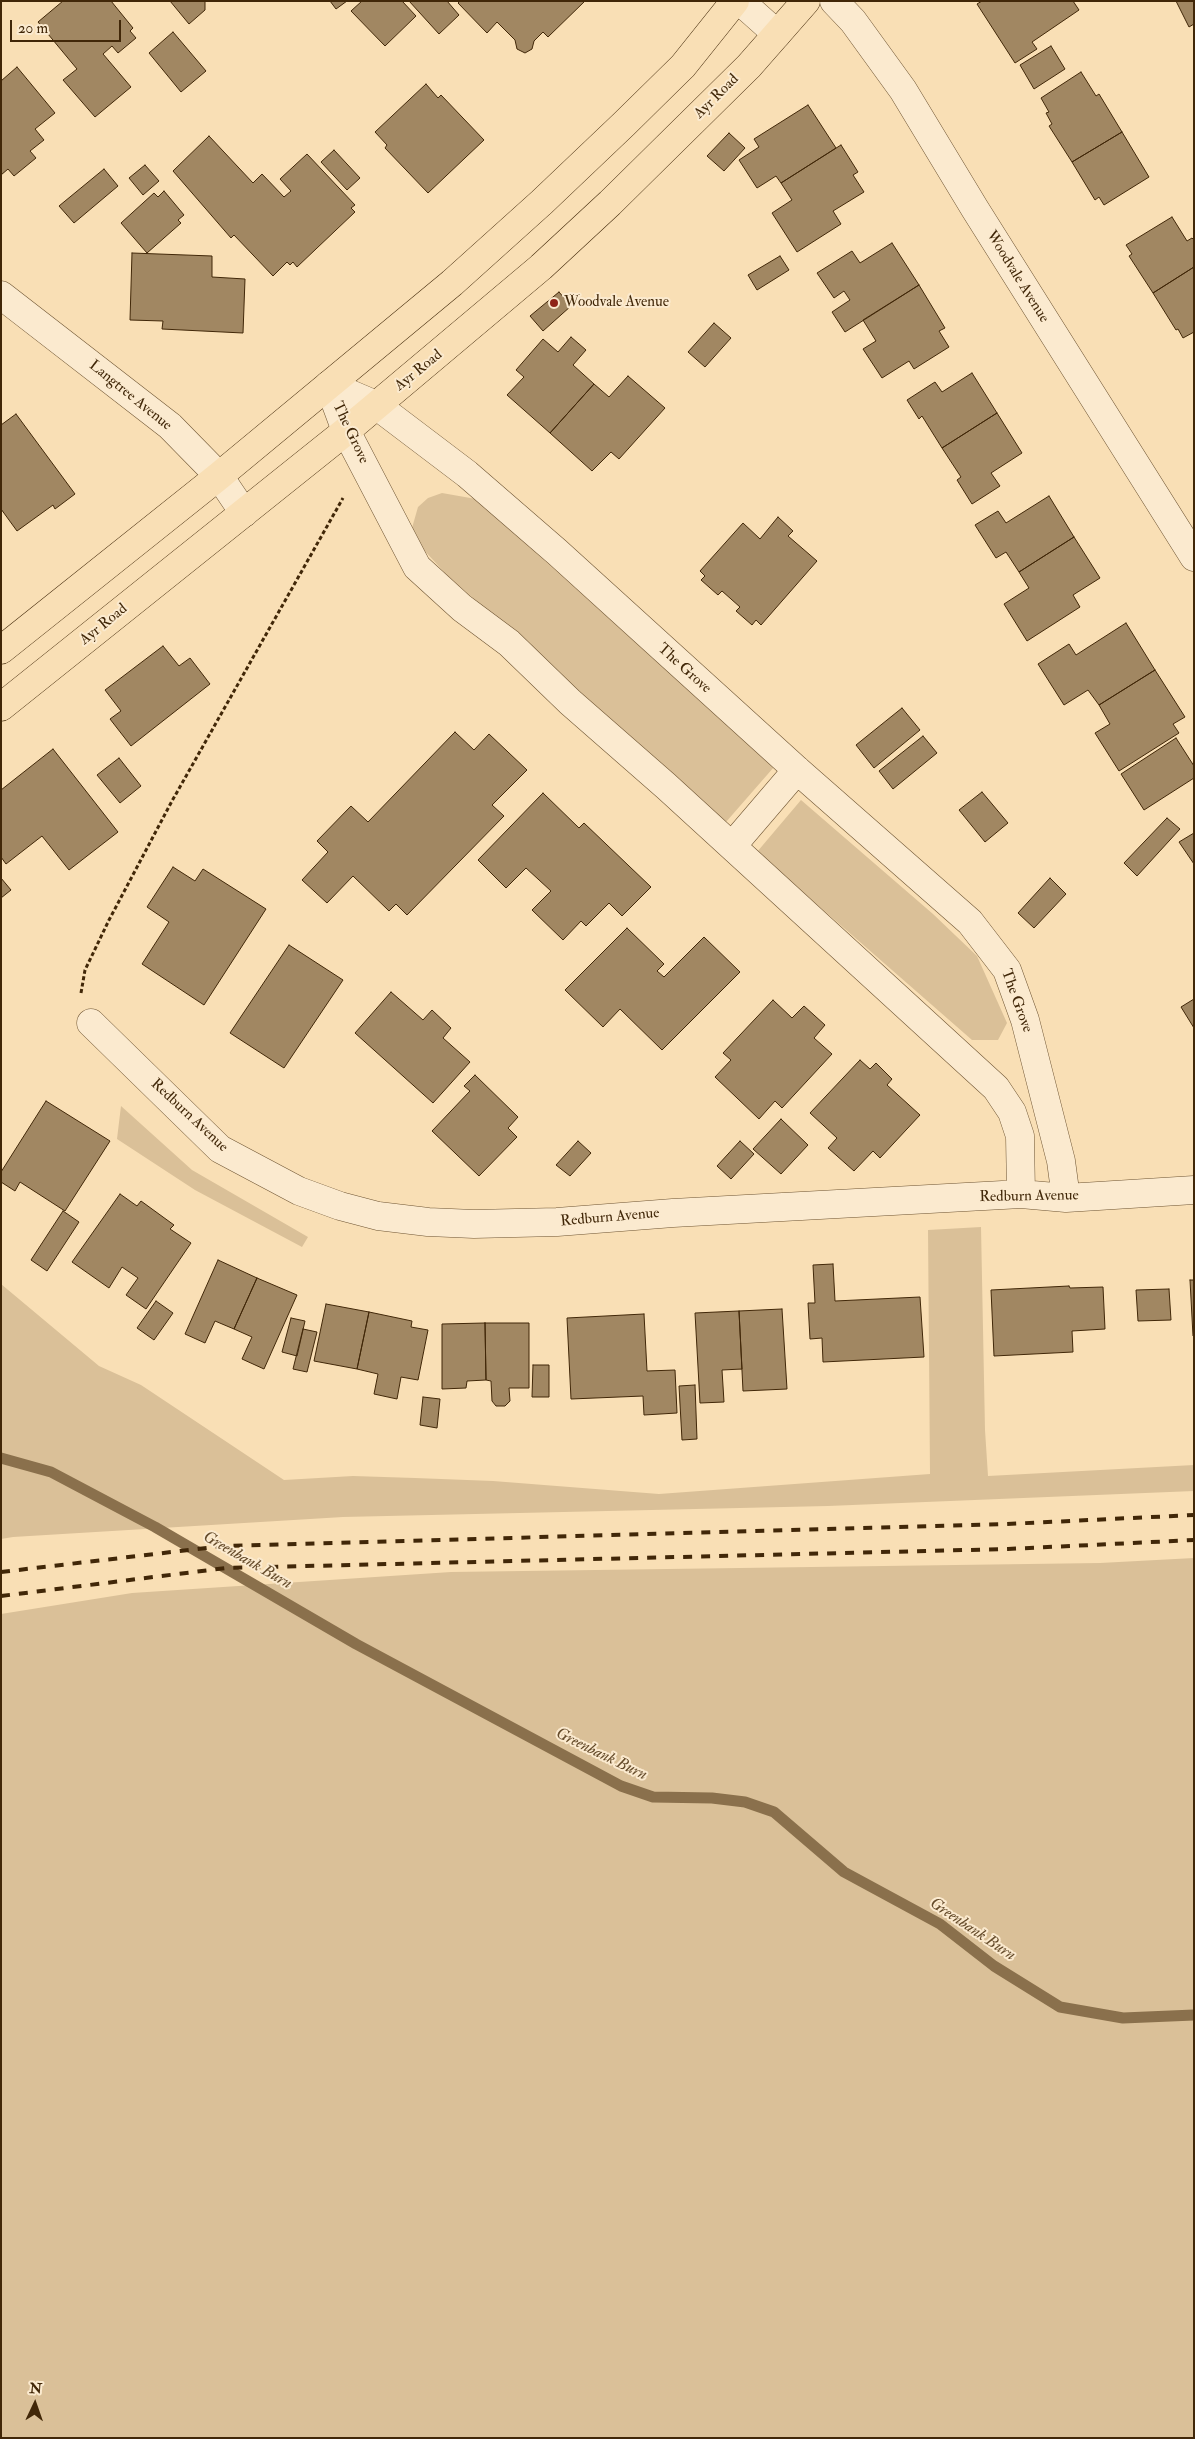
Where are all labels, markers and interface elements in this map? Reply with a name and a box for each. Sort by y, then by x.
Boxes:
scale bar [12,10,124,42]
text: 20 m [18,19,48,38]
street label: Ayr Road [691,71,743,123]
street label: Woodvale Avenue [982,228,1052,326]
place label: Woodvale Avenue [564,294,669,312]
marker: Woodvale Avenue [548,297,560,309]
street label: Ayr Road [392,346,446,396]
street label: Langtree Avenue [85,357,175,435]
street label: The Grove [328,399,372,467]
street label: Ayr Road [77,600,131,650]
street label: The Grove [653,640,715,698]
street label: The Grove [996,967,1036,1035]
street label: Redburn Avenue [147,1076,231,1156]
street label: Redburn Avenue [979,1187,1079,1207]
street label: Redburn Avenue [560,1205,660,1231]
water label: Greenbank Burn [199,1528,295,1594]
water label: Greenbank Burn [552,1725,650,1785]
water label: Greenbank Burn [926,1894,1018,1966]
north arrow [10,2379,60,2429]
text: N [29,2380,43,2397]

